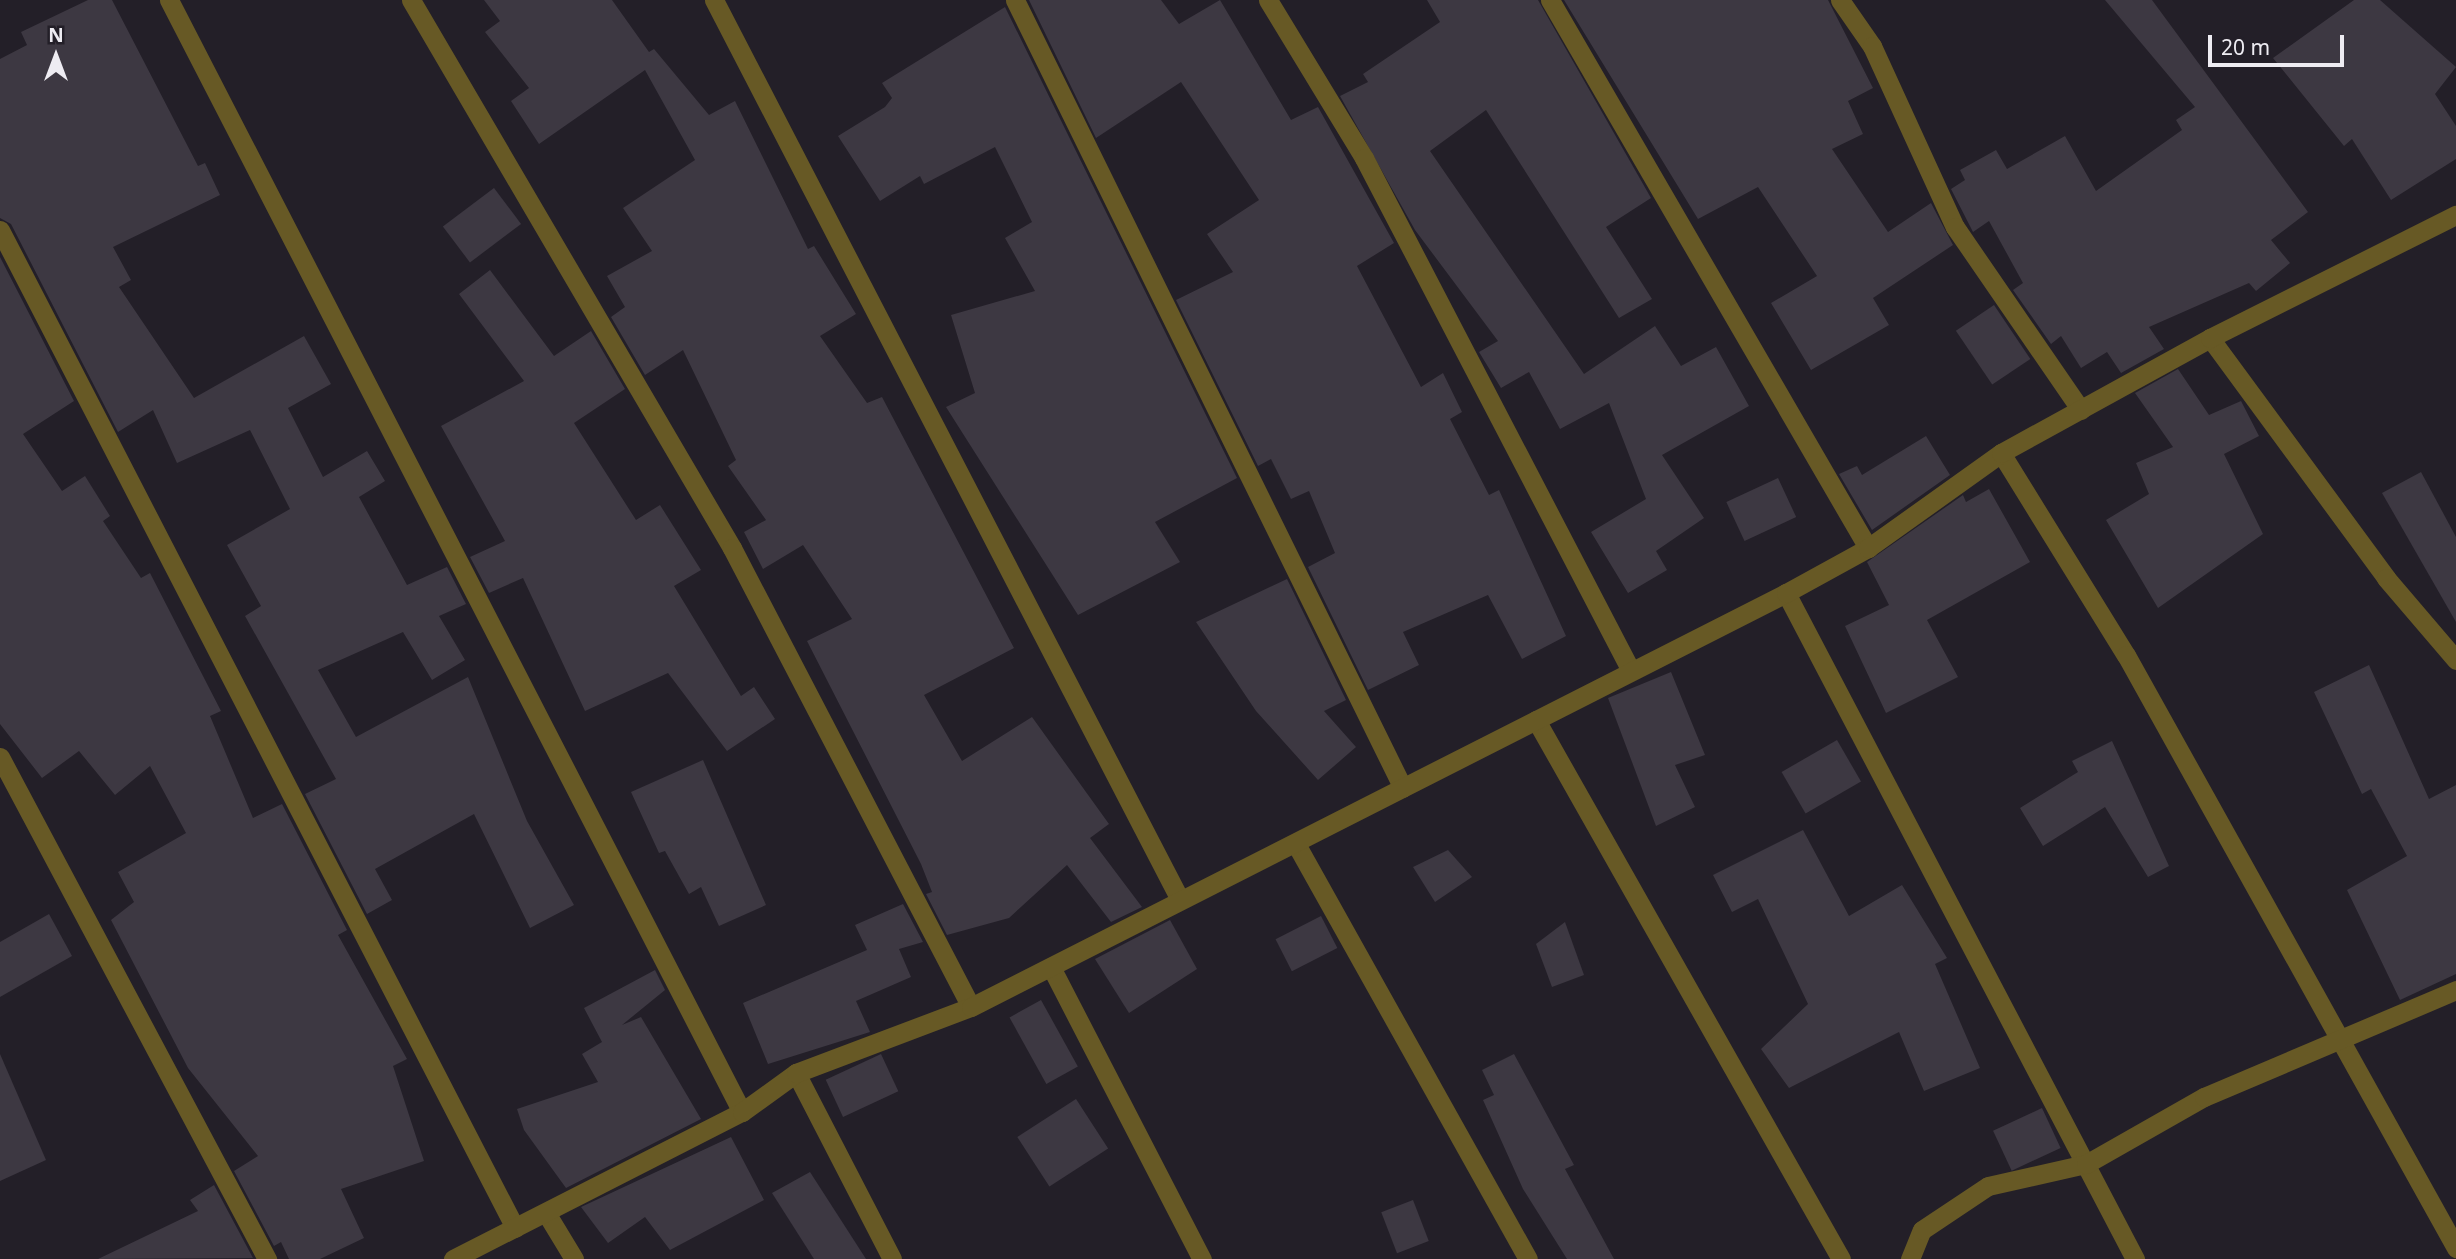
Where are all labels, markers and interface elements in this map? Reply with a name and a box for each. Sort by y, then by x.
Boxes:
north arrow [21,21,91,91]
scale bar [2211,21,2348,65]
text: N [48,22,64,48]
text: 20 m [2221,33,2270,61]

